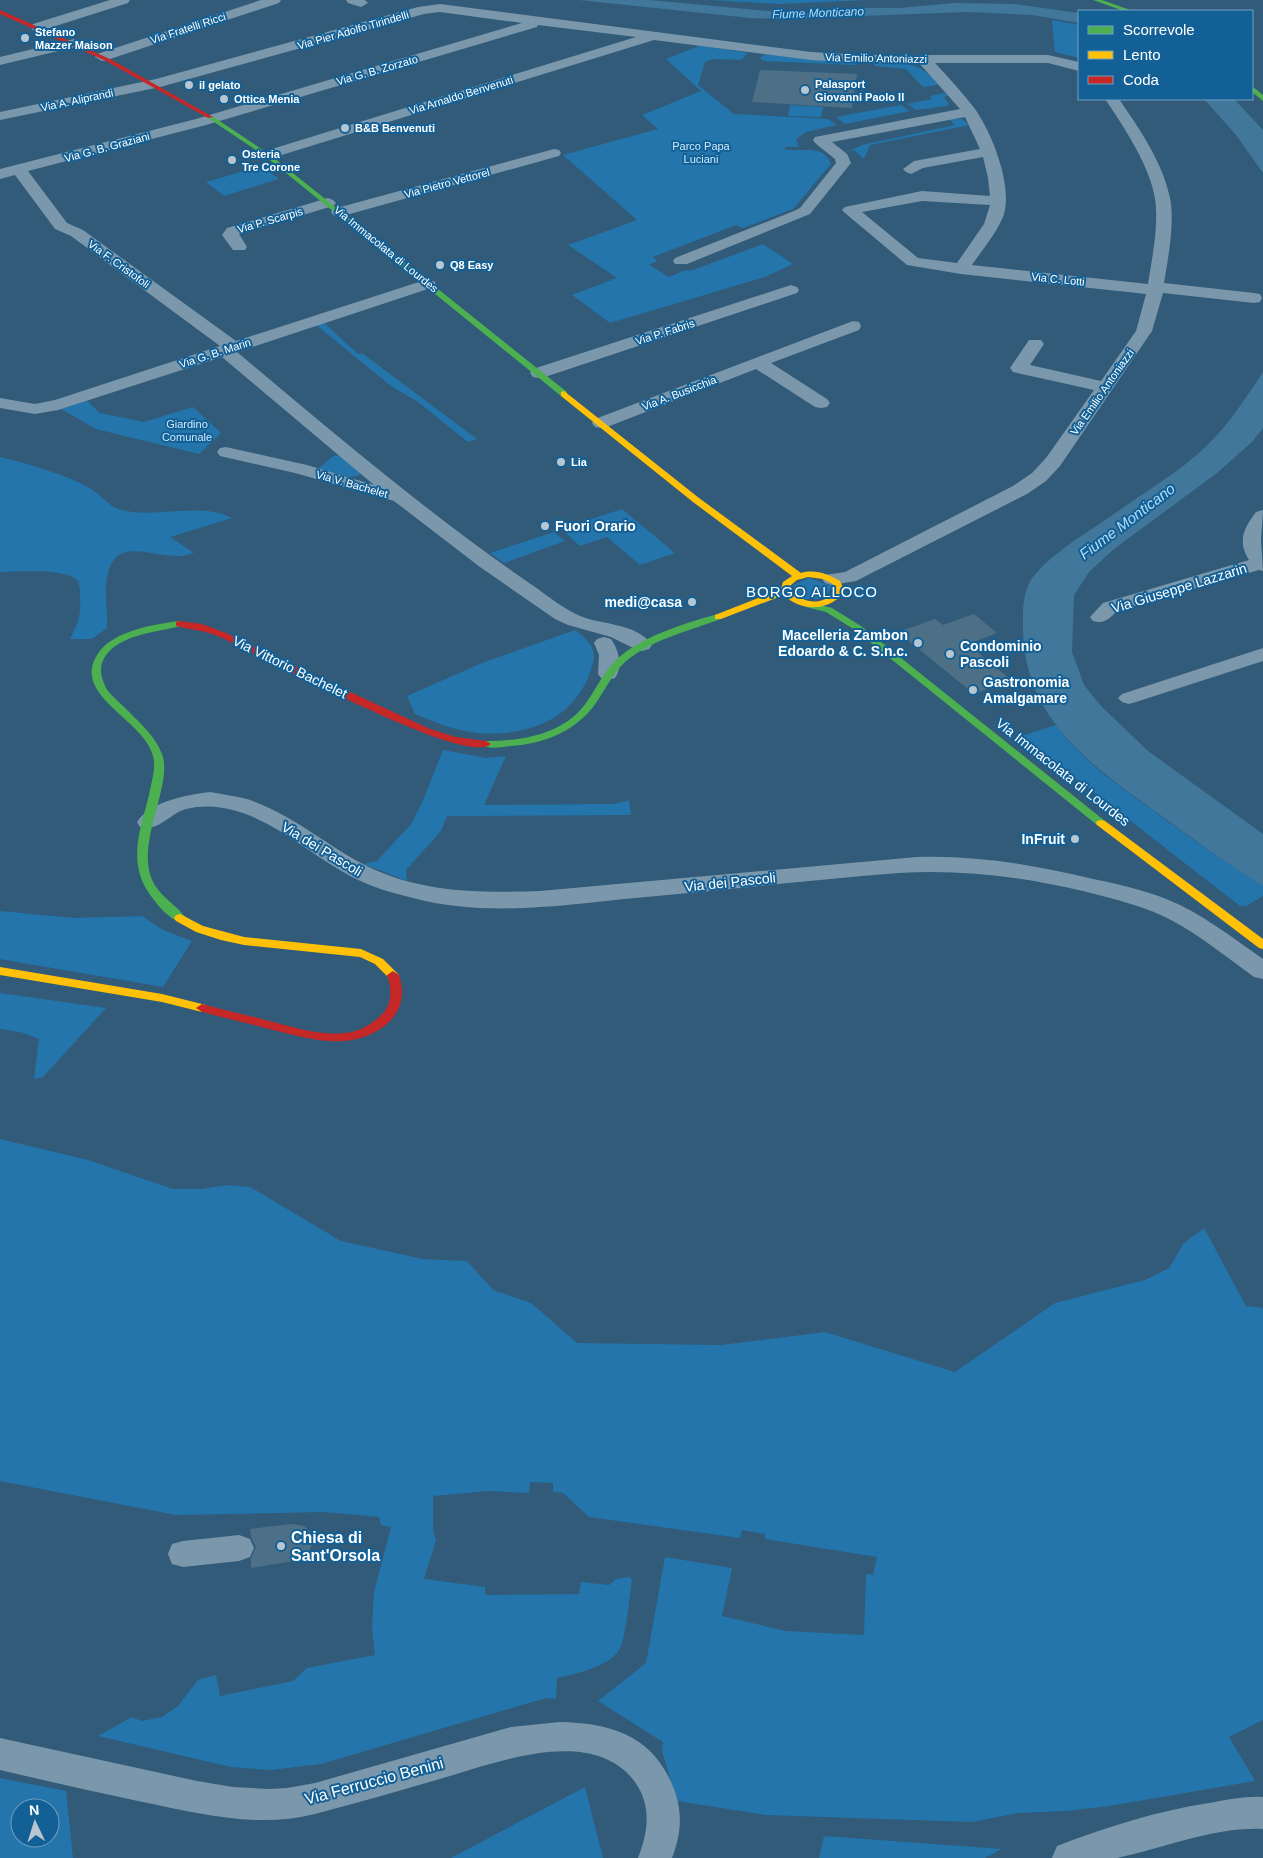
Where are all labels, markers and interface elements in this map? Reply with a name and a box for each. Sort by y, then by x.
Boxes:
water label: Fiume Monticano [772,4,865,22]
street label: Via Pier Adolfo Tirindelli [296,8,410,52]
street label: Via Fratelli Ricci [149,10,227,46]
legend [1078,10,1253,100]
text: Scorrevole [1123,21,1195,38]
place label: Stefano Mazzer Maison [35,26,113,51]
marker: Stefano Mazzer Maison [19,32,31,44]
text: Lento [1123,46,1161,63]
street label: Via Emilio Antoniazzi [825,51,927,65]
street label: Via G. B. Zorzato [335,53,419,87]
text: Coda [1123,71,1160,88]
street label: Via Arnaldo Benvenuti [408,73,514,117]
place label: Palasport Giovanni Paolo II [815,78,904,103]
marker: il gelato [183,79,195,91]
place label: il gelato [199,79,241,91]
marker: Palasport Giovanni Paolo II [799,84,811,96]
street label: Via A. Aliprandi [40,86,114,114]
marker: Ottica Menia [218,93,230,105]
place label: Ottica Menia [234,93,300,105]
marker: B&B Benvenuti [339,122,351,134]
place label: B&B Benvenuti [355,122,435,134]
street label: Via G. B. Graziani [63,130,151,164]
park label: Parco Papa Luciani [672,140,731,165]
place label: Osteria Tre Corone [242,148,300,173]
marker: Osteria Tre Corone [226,154,238,166]
street label: Via Pietro Vettorel [403,166,491,200]
street label: Via Immacolata di Lourdes [332,203,441,295]
street label: Via P. Scarpis [236,205,305,235]
street label: Via F. Cristofoli [86,238,152,290]
marker: Q8 Easy [434,259,446,271]
place label: Q8 Easy [450,259,494,271]
street label: Via C. Lotti [1031,270,1085,288]
street label: Via P. Fabris [634,317,696,347]
street label: Via G. B. Marin [178,336,252,370]
street label: Via Emilio Antoniazzi [1068,347,1136,437]
street label: Via A. Busicchia [640,373,719,413]
park label: Giardino Comunale [162,418,212,443]
marker: Lia [555,456,567,468]
place label: Lia [571,456,588,468]
street label: Via V. Bachelet [315,468,389,500]
water label: Fiume Monticano [1076,480,1178,562]
place label: Fuori Orario [555,518,636,534]
marker: Fuori Orario [539,520,551,532]
street label: Via Giuseppe Lazzarin [1109,560,1249,616]
district label: BORGO ALLOCO [746,583,878,600]
place label: medi@casa [605,594,682,610]
marker: medi@casa [686,596,698,608]
place label: Macelleria Zambon Edoardo & C. S.n.c. [778,627,908,659]
street label: Via Vittorio Bachelet [230,632,350,702]
marker: Macelleria Zambon Edoardo & C. S.n.c. [912,637,924,649]
place label: Condominio Pascoli [960,638,1042,670]
marker: Condominio Pascoli [944,648,956,660]
place label: Gastronomia Amalgamare [983,674,1070,706]
marker: Gastronomia Amalgamare [967,684,979,696]
street label: Via Immacolata di Lourdes [993,715,1133,829]
street label: Via dei Pascoli [279,819,365,879]
place label: InFruit [1021,831,1065,847]
marker: InFruit [1069,833,1081,845]
street label: Via dei Pascoli [684,869,776,895]
place label: Chiesa di Sant'Orsola [291,1529,380,1564]
marker: Chiesa di Sant'Orsola [275,1540,287,1552]
street label: Via Ferruccio Benini [303,1754,445,1808]
north arrow [10,1798,60,1848]
text: N [28,1802,40,1818]

